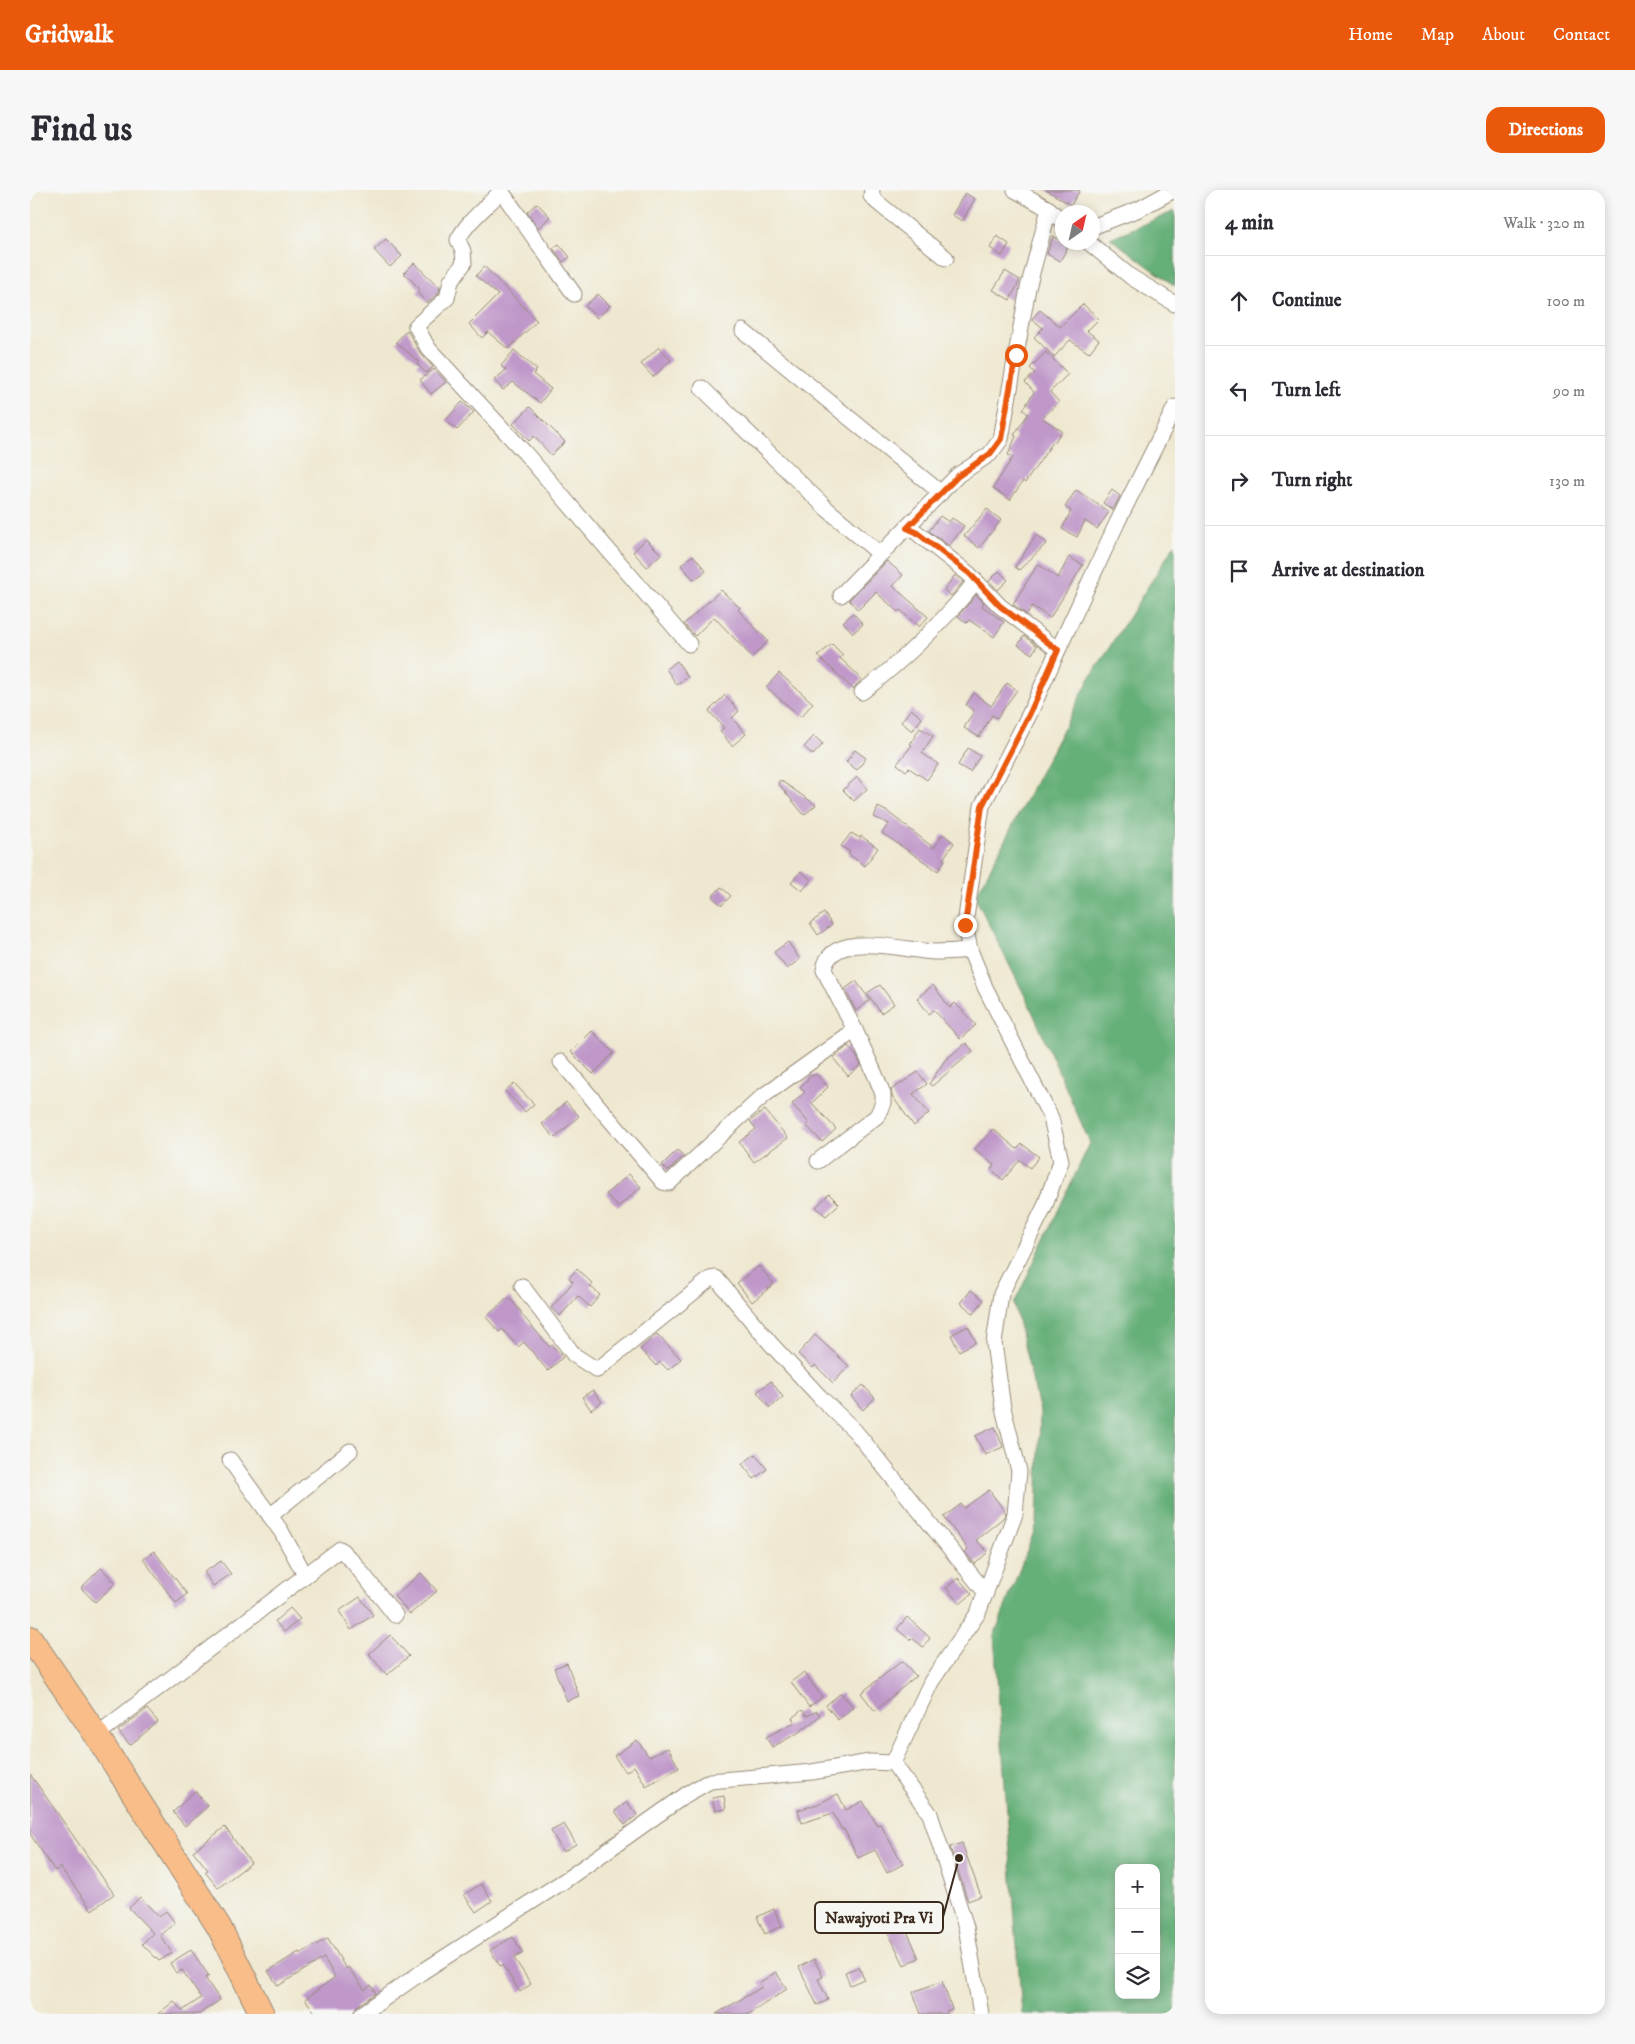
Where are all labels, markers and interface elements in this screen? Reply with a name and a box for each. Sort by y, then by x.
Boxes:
text: Gridwalk [25,20,113,50]
text: Home [1348,24,1393,46]
text: Map [1421,24,1454,46]
text: About [1482,24,1525,46]
text: Contact [1553,24,1610,46]
button: Directions [1486,107,1605,153]
text: Find us [30,108,132,152]
north arrow [1055,205,1100,250]
text: 4 min [1225,210,1274,236]
text: Walk · 320 m [1503,213,1585,233]
icon: ahead [1225,287,1253,315]
text: Continue [1272,289,1342,312]
text: 100 m [1547,291,1585,311]
route start [1005,344,1028,367]
icon: left [1225,377,1253,405]
text: Turn left [1272,379,1341,402]
text: 90 m [1553,381,1585,401]
icon: right [1225,467,1253,495]
text: Turn right [1272,469,1352,492]
text: 130 m [1549,471,1585,491]
icon: arrive [1225,557,1253,585]
text: Arrive at destination [1272,559,1424,582]
route end [954,914,977,937]
map controls [1115,1864,1160,1999]
button: + [1115,1864,1160,1909]
callout: Nawajyoti Pra Vi [815,1902,943,1933]
text: Nawajyoti Pra Vi [825,1908,933,1928]
button: − [1115,1909,1160,1954]
button: layers [1115,1954,1160,1999]

